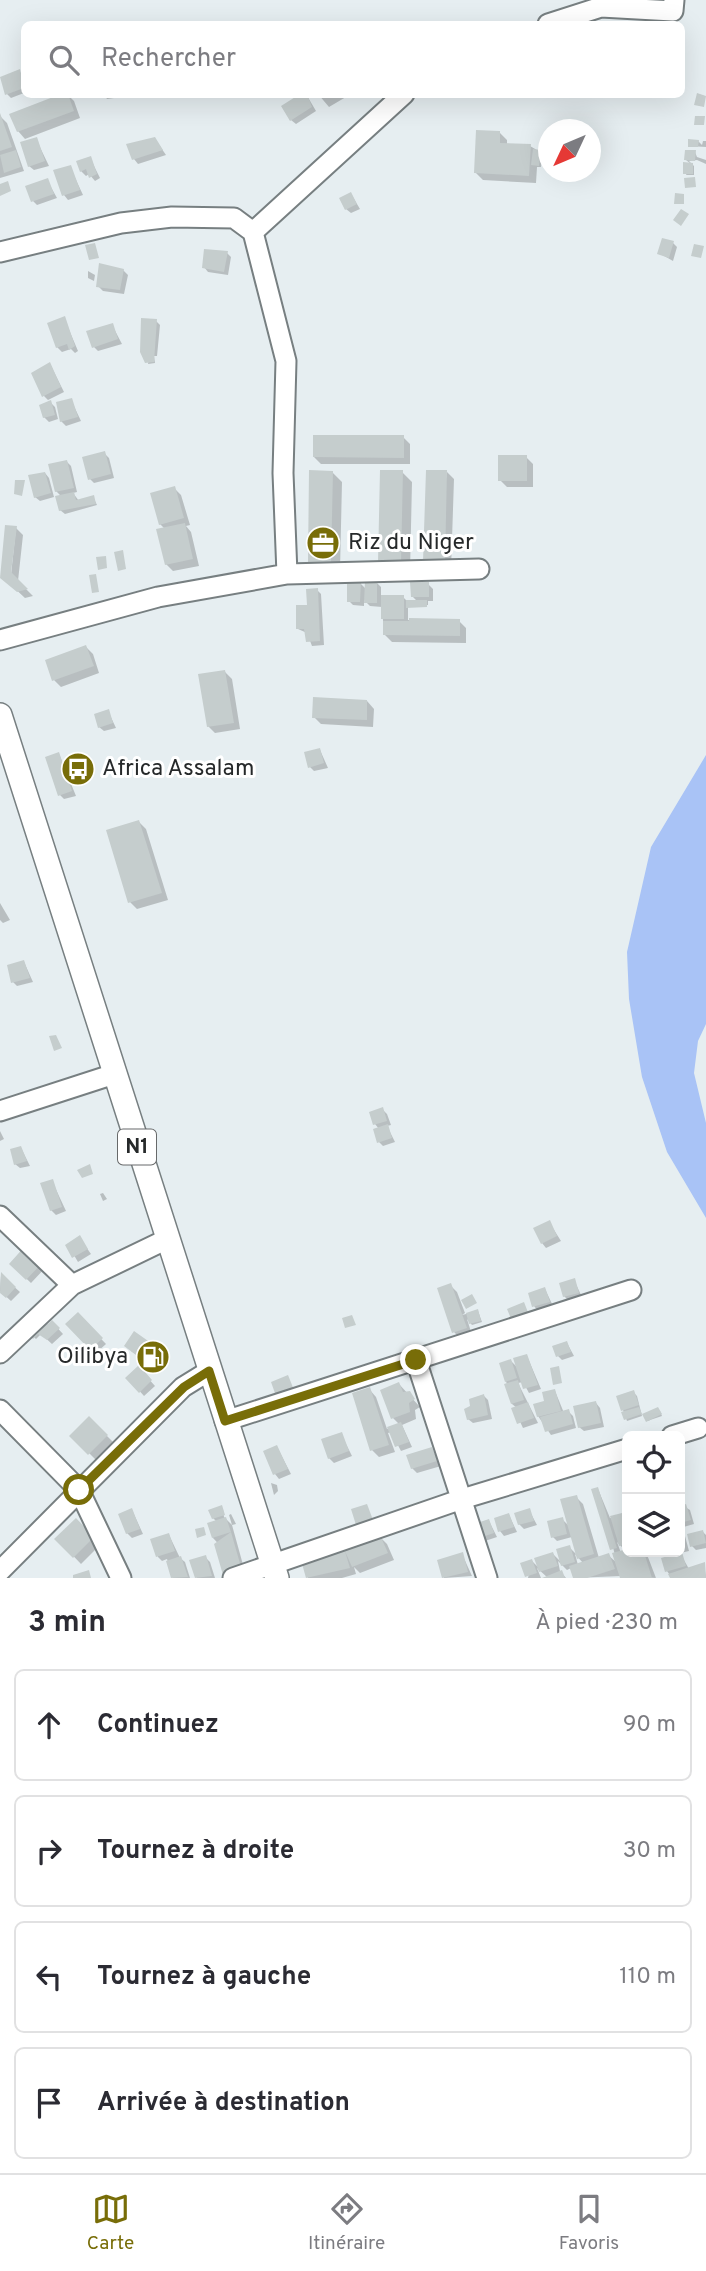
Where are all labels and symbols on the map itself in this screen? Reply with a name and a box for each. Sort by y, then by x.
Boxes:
north arrow [538,119,601,182]
office icon: Riz du Niger [304,524,342,562]
place label: Riz du Niger [348,529,474,558]
bus stop icon: Africa Assalam [59,750,97,788]
place label: Africa Assalam [102,755,254,784]
road number: N1 [118,1130,156,1164]
fuel station icon: Oilibya [134,1338,172,1376]
place label: Oilibya [57,1343,128,1372]
route end [400,1344,431,1375]
route start [63,1474,94,1505]

